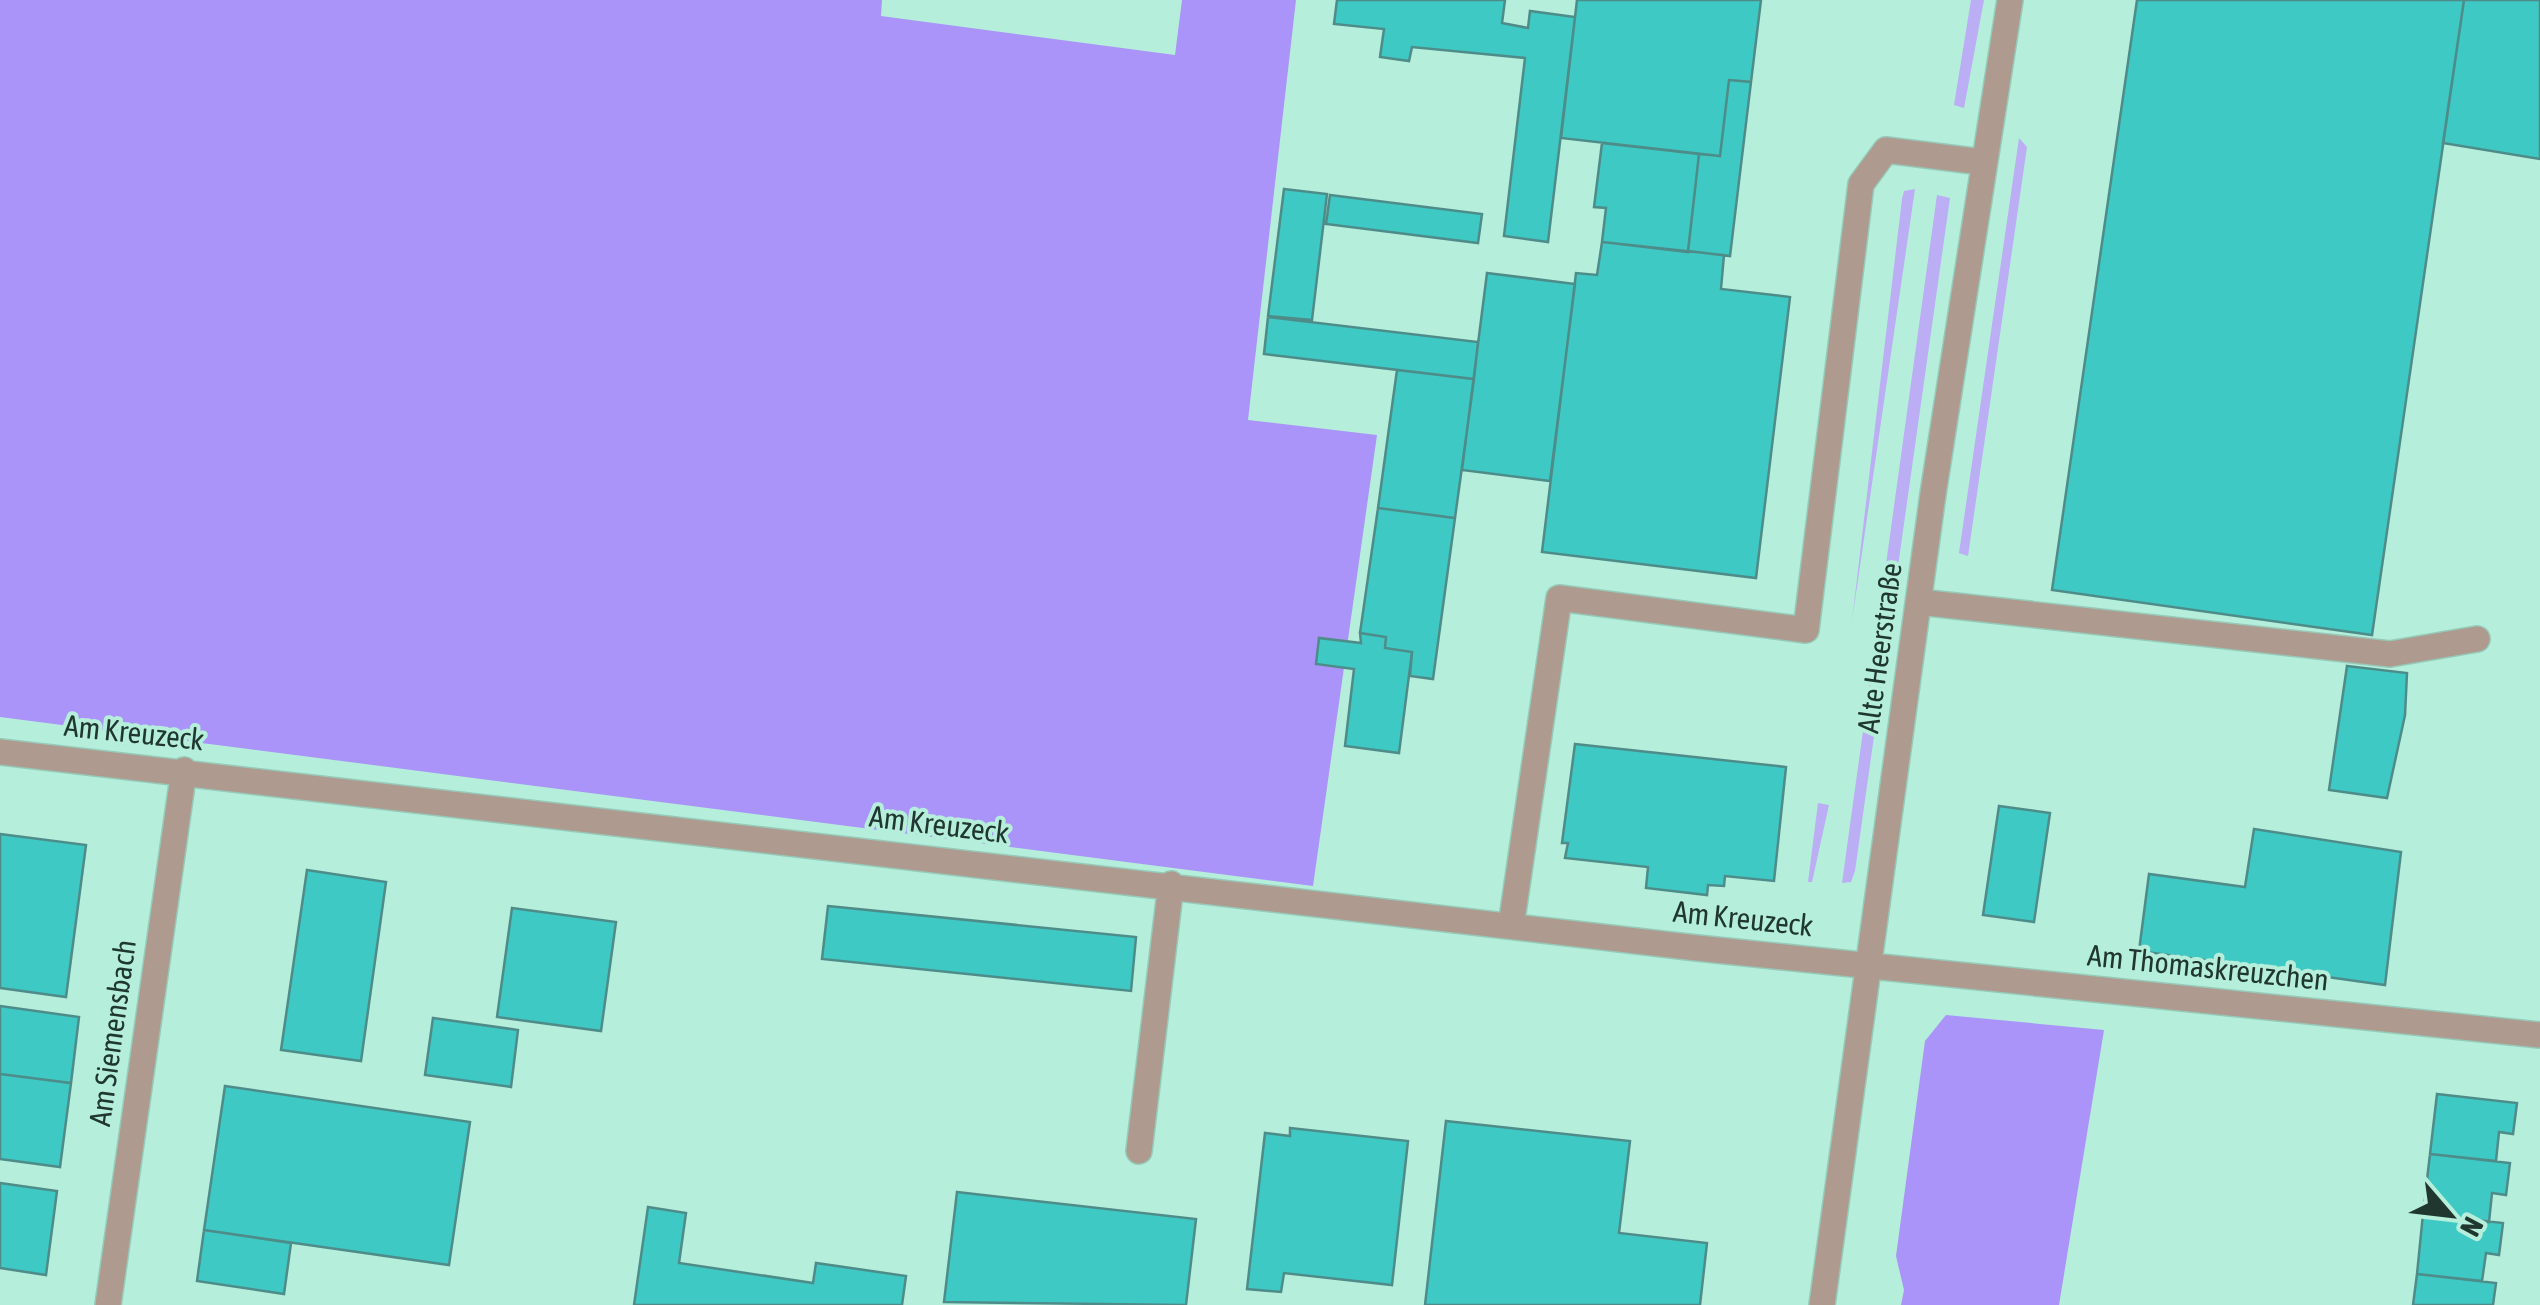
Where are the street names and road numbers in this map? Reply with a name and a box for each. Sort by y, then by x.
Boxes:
street label: Alte Heerstraße [1850,561,1908,735]
street label: Am Kreuzeck [63,708,206,756]
street label: Am Kreuzeck [867,799,1011,849]
street label: Am Kreuzeck [1672,894,1815,942]
street label: Am Thomaskreuzchen [2086,937,2330,997]
street label: Am Siemensbach [82,938,142,1128]

